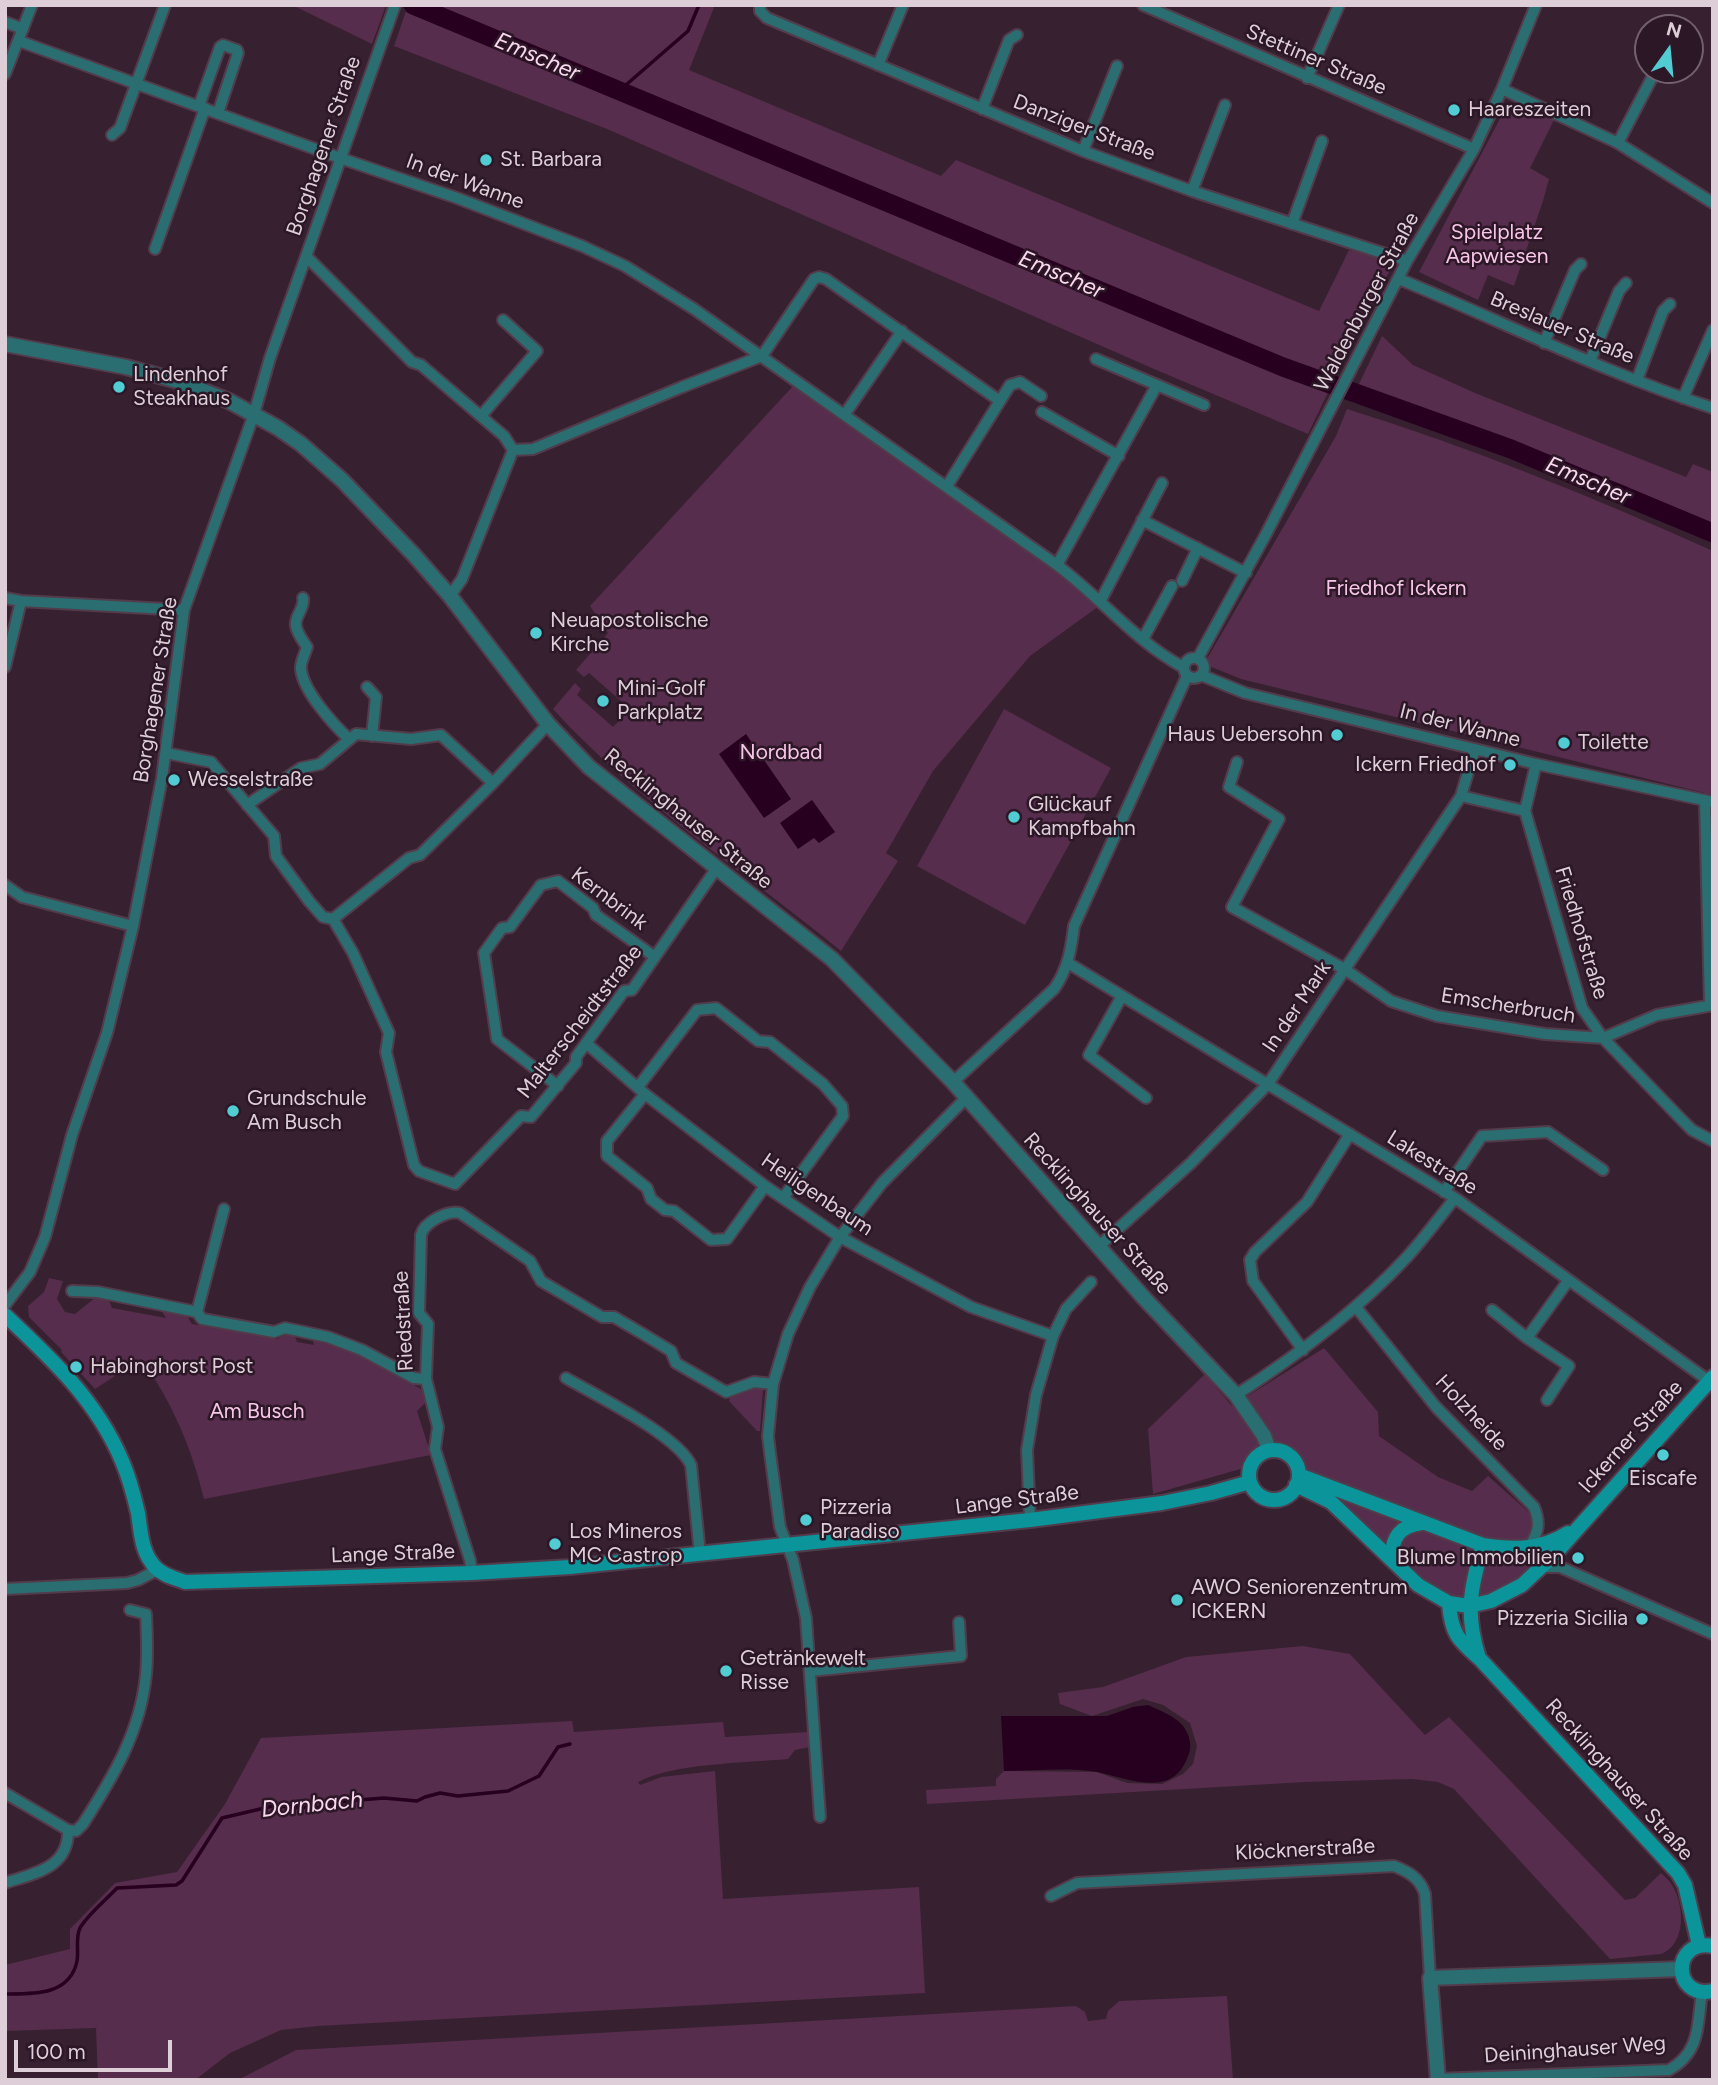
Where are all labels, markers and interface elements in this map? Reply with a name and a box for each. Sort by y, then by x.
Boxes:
north arrow [1634,14,1704,84]
text: N [1664,17,1684,43]
street label: Stettiner Straße [1242,19,1390,101]
water label: Emscher [490,27,584,87]
street label: Borghagener Straße [281,53,367,239]
street label: Danziger Straße [1009,89,1159,167]
place label: Haareszeiten [1468,97,1591,123]
marker: Haareszeiten [1446,102,1462,118]
place label: St. Barbara [500,147,602,173]
street label: In der Wanne [403,149,527,215]
marker: St. Barbara [478,152,494,168]
street label: Waldenburger Straße [1309,208,1425,396]
park label: Spielplatz Aapwiesen [1446,220,1548,270]
water label: Emscher [1014,245,1108,305]
street label: Breslauer Straße [1486,286,1638,370]
place label: Lindenhof Steakhaus [133,362,230,412]
marker: Lindenhof Steakhaus [111,379,127,395]
water label: Emscher [1541,451,1635,511]
park label: Friedhof Ickern [1325,576,1467,602]
street label: Borghagener Straße [129,595,183,785]
place label: Neuapostolische Kirche [550,608,708,658]
marker: Neuapostolische Kirche [528,625,544,641]
place label: Mini-Golf Parkplatz [617,676,705,726]
marker: Mini-Golf Parkplatz [595,693,611,709]
street label: In der Wanne [1397,699,1523,753]
place label: Haus Uebersohn [1167,722,1323,748]
marker: Haus Uebersohn [1329,727,1345,743]
place label: Toilette [1578,730,1649,756]
marker: Toilette [1556,735,1572,751]
park label: Nordbad [739,740,823,766]
street label: Recklinghauser Straße [599,743,777,895]
place label: Ickern Friedhof [1355,752,1496,778]
marker: Ickern Friedhof [1502,757,1518,773]
place label: Wesselstraße [188,767,313,793]
marker: Wesselstraße [166,772,182,788]
place label: Glückauf Kampfbahn [1028,792,1136,842]
marker: Glückauf Kampfbahn [1006,809,1022,825]
street label: Kernbrink [566,862,652,936]
street label: Friedhofstraße [1549,864,1613,1002]
street label: Malterscheidtstraße [512,940,648,1104]
street label: In der Mark [1257,957,1337,1057]
street label: Emscherbruch [1439,983,1577,1029]
place label: Grundschule Am Busch [247,1086,366,1136]
marker: Grundschule Am Busch [225,1103,241,1119]
street label: Lakestraße [1382,1125,1482,1201]
street label: Recklinghauser Straße [1018,1128,1176,1300]
street label: Heiligenbaum [756,1148,878,1242]
street label: Riedstraße [389,1270,419,1372]
place label: Habinghorst Post [90,1354,253,1380]
marker: Habinghorst Post [68,1359,84,1375]
street label: Holzheide [1429,1370,1513,1456]
street label: Ickerner Straße [1574,1375,1688,1499]
park label: Am Busch [210,1399,304,1425]
marker: Eiscafe [1655,1447,1671,1463]
place label: Eiscafe [1629,1466,1697,1492]
street label: Lange Straße [954,1480,1080,1520]
place label: Pizzeria Paradiso [820,1495,900,1545]
marker: Pizzeria Paradiso [798,1512,814,1528]
place label: Los Mineros MC Castrop [569,1519,682,1569]
marker: Los Mineros MC Castrop [547,1536,563,1552]
street label: Lange Straße [330,1539,456,1569]
place label: Blume Immobilien [1397,1545,1564,1571]
marker: Blume Immobilien [1570,1550,1586,1566]
place label: AWO Seniorenzentrum ICKERN [1191,1575,1408,1625]
marker: AWO Seniorenzentrum ICKERN [1169,1592,1185,1608]
place label: Pizzeria Sicilia [1497,1606,1628,1632]
marker: Pizzeria Sicilia [1634,1611,1650,1627]
place label: Getränkewelt Risse [740,1646,866,1696]
marker: Getränkewelt Risse [718,1663,734,1679]
street label: Recklinghauser Straße [1540,1694,1698,1866]
water label: Dornbach [260,1786,364,1824]
street label: Klöcknerstraße [1234,1834,1376,1866]
scale bar [18,2025,175,2070]
street label: Deininghauser Weg [1483,2031,1667,2069]
text: 100 m [27,2039,86,2064]

